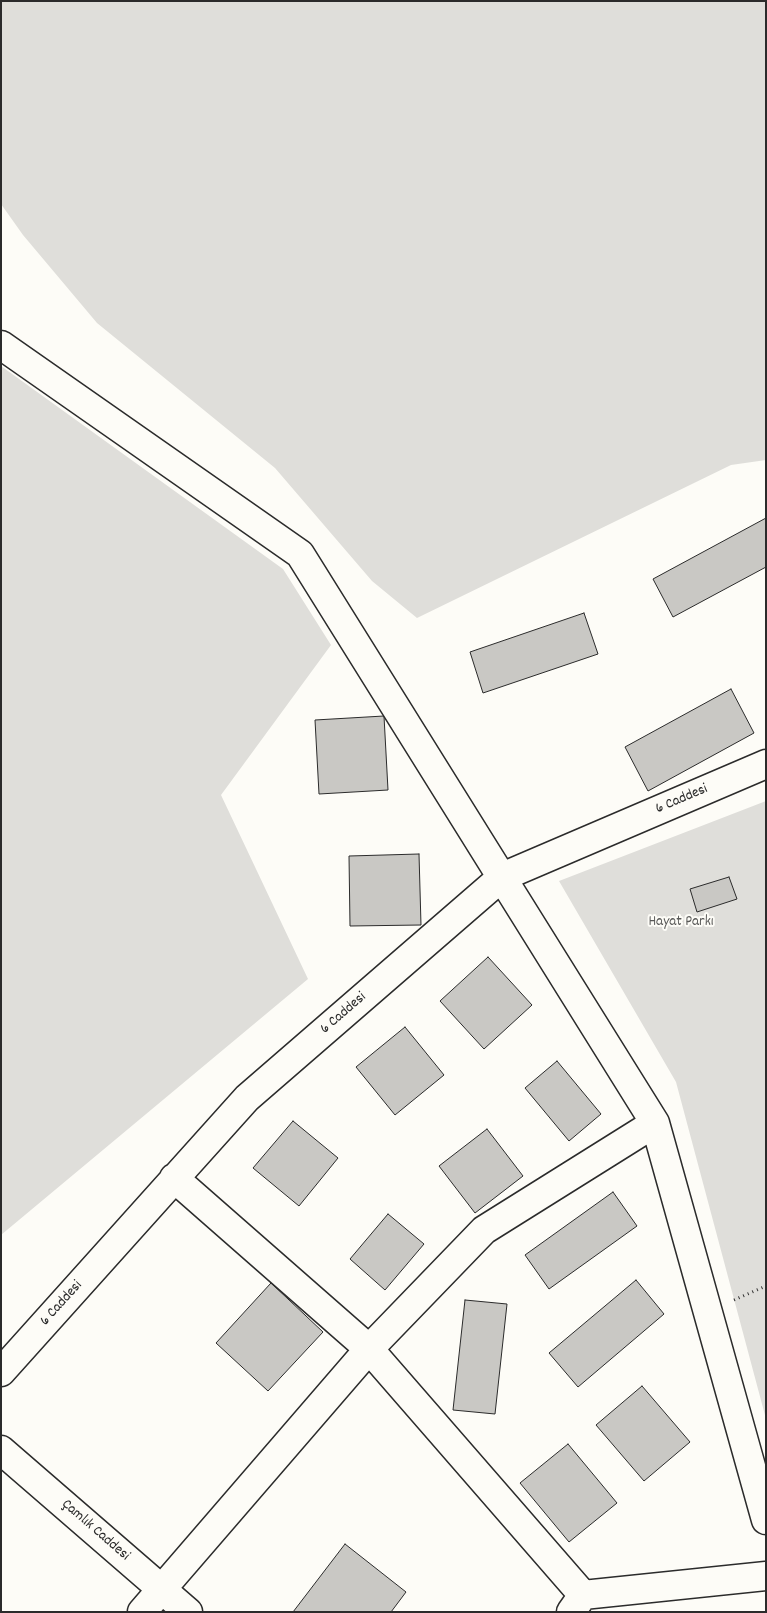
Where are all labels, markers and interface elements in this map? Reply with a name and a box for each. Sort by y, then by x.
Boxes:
street label: 6 Caddesi [653,781,711,819]
park label: Hayat Parkı [648,914,714,932]
street label: 6 Caddesi [317,989,371,1039]
street label: 6 Caddesi [37,1278,87,1330]
street label: Çamlık Caddesi [57,1497,133,1565]

